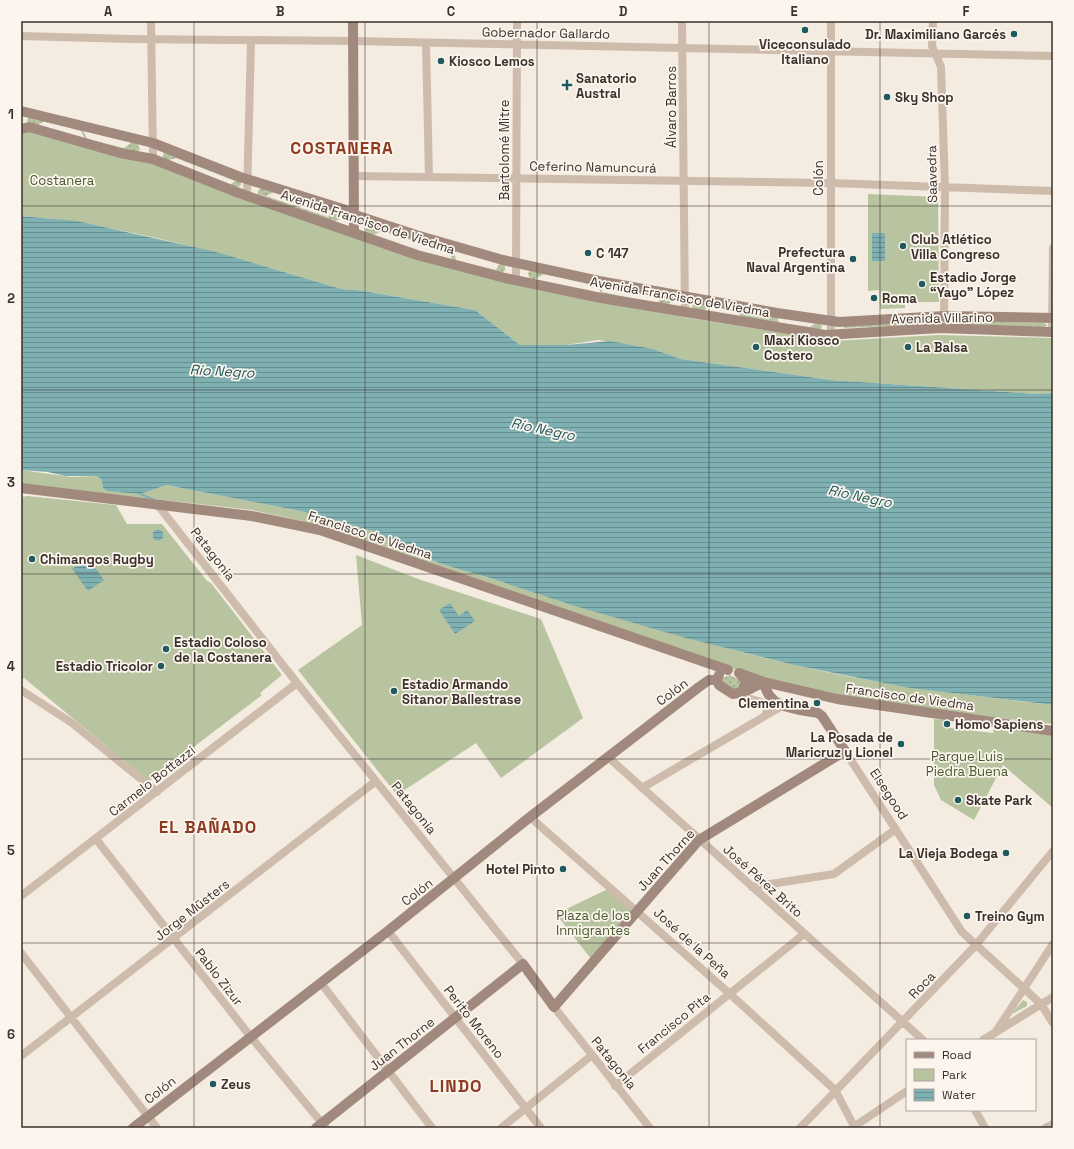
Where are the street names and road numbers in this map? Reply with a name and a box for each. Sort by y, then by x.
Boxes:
street label: Gobernador Gallardo [482,23,610,43]
street label: Álvaro Barros [663,66,680,148]
street label: Bartolomé Mitre [496,100,513,200]
street label: Saavedra [923,145,941,203]
street label: Ceferino Namuncurá [529,157,657,177]
street label: Colón [810,160,827,196]
street label: Avenida Francisco de Viedma [279,186,458,258]
street label: Avenida Francisco de Viedma [589,273,772,321]
street label: Avenida Villarino [891,309,993,327]
street label: Francisco de Viedma [306,507,435,563]
street label: Patagonia [187,524,239,584]
street label: Colón [653,675,691,709]
street label: Francisco de Viedma [845,680,976,714]
street label: Carmelo Bottazzi [105,742,199,820]
street label: Elsegood [866,765,912,823]
street label: Patagonia [388,778,441,838]
street label: Juan Thorne [634,825,698,895]
street label: José Pérez Brito [720,841,806,921]
street label: Colón [398,874,436,910]
street label: Jorge Müsters [151,875,233,945]
street label: José de la Peña [650,904,734,982]
street label: Pablo Zizur [191,945,247,1009]
street label: Roca [905,967,939,1002]
street label: Perito Moreno [440,982,508,1062]
street label: Francisco Pita [634,988,714,1057]
street label: Juan Thorne [366,1013,438,1075]
street label: Patagonia [588,1033,641,1093]
street label: Colón [141,1072,179,1108]

